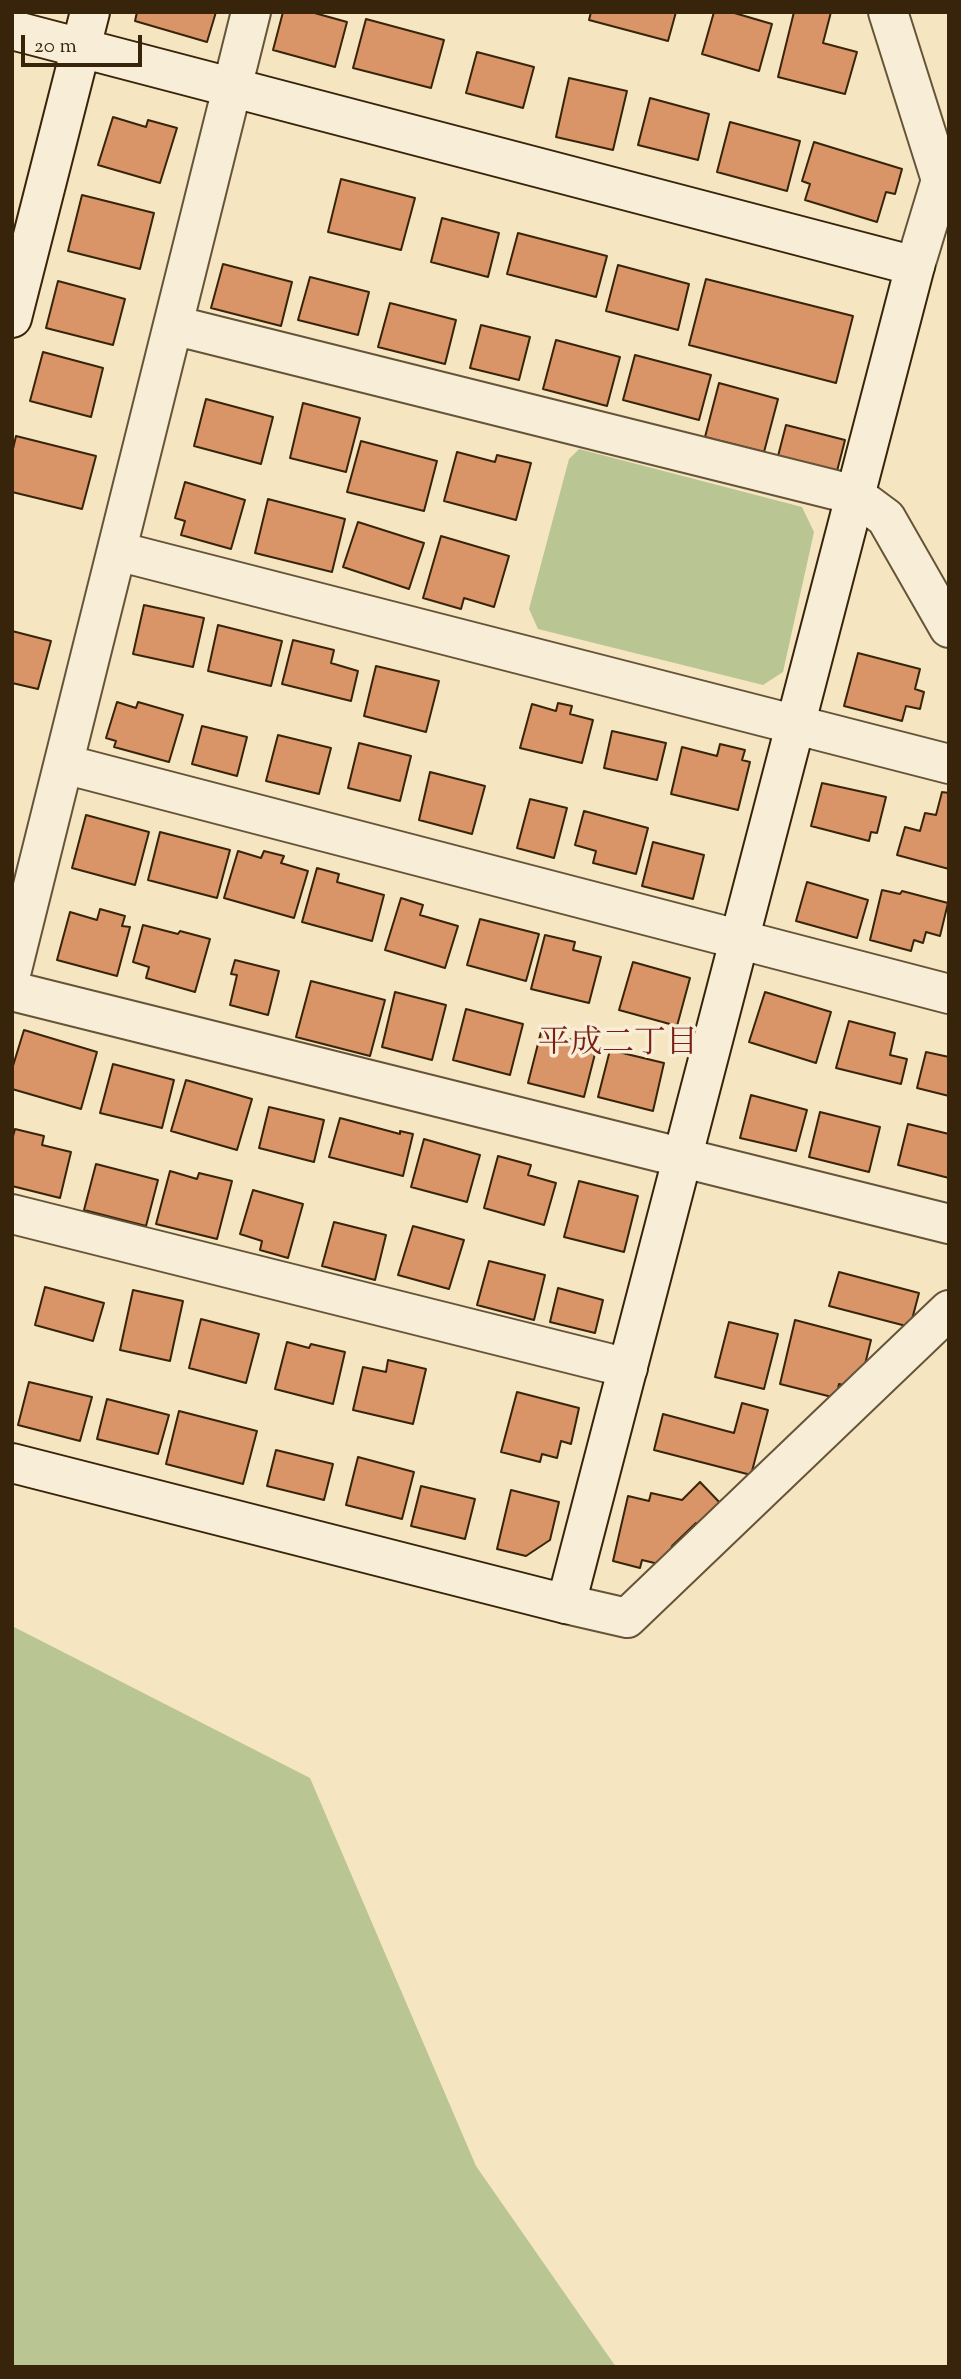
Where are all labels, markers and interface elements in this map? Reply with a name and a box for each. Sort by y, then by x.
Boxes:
scale bar [24,21,145,65]
text: 20 m [34,32,77,62]
district label: 平成二丁目 [538,1028,698,1066]

